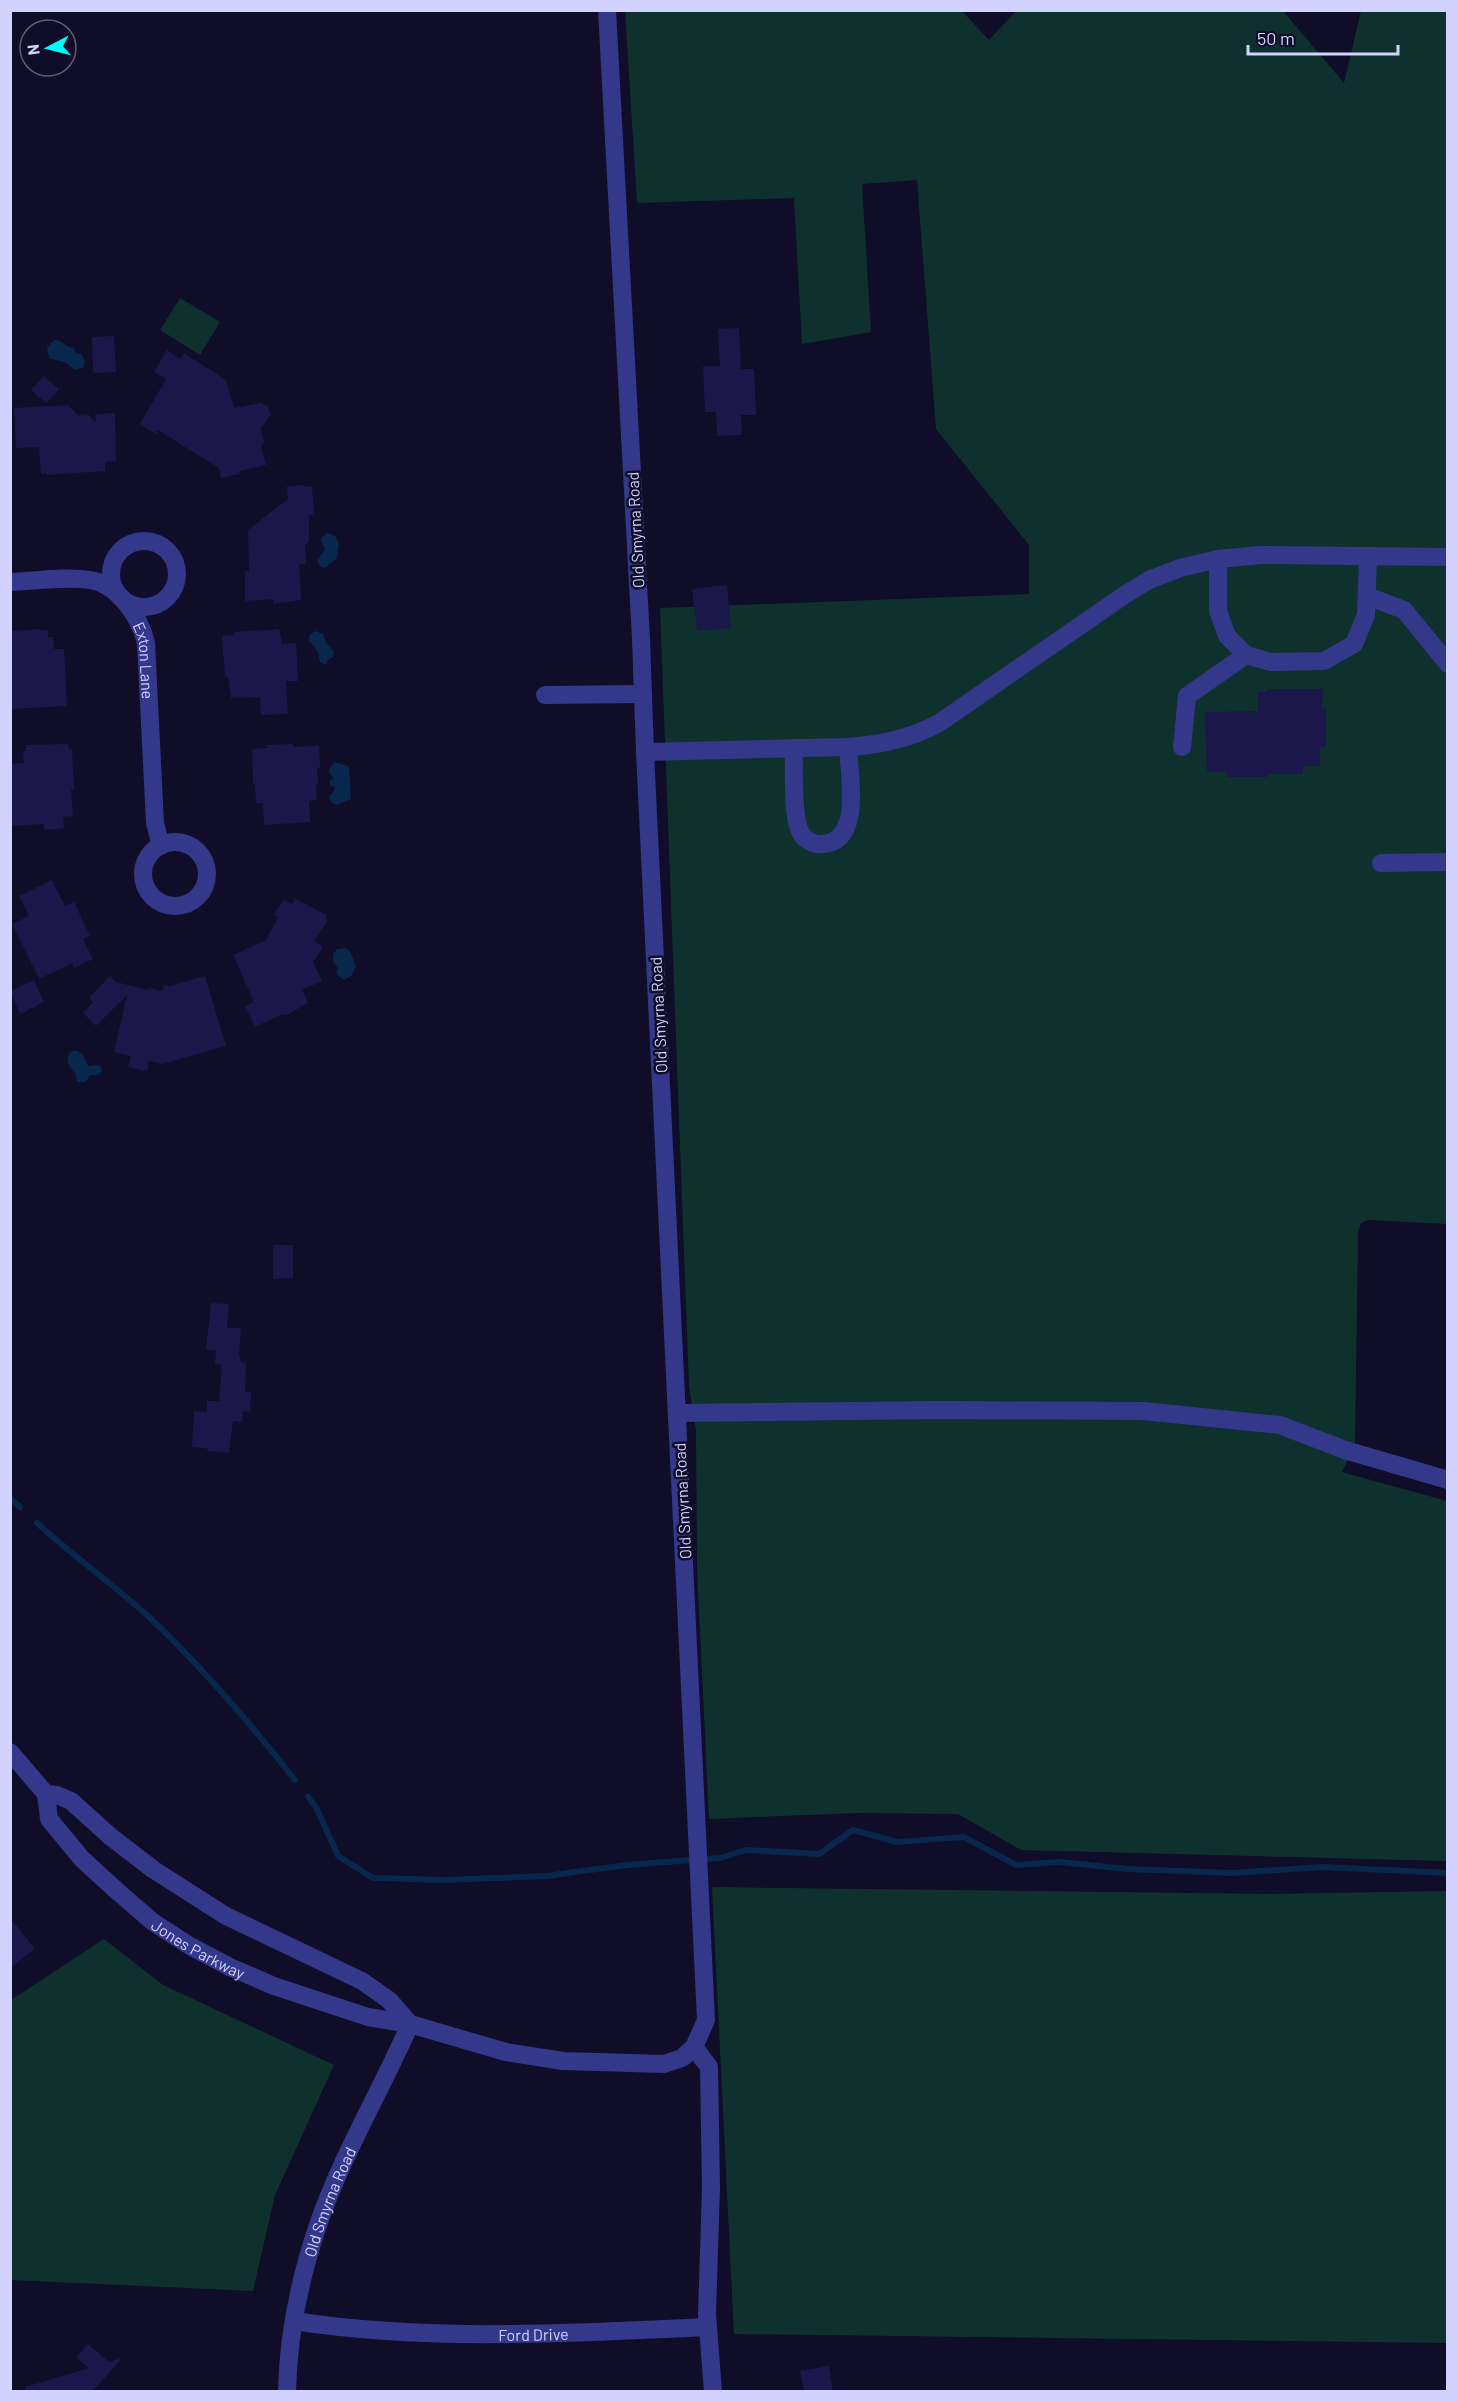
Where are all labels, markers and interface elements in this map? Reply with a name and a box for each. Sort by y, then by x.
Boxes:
north arrow [18,18,78,78]
scale bar [1248,18,1398,56]
text: 50 m [1257,27,1295,49]
text: N [23,43,43,56]
street label: Old Smyrna Road [622,471,648,589]
street label: Exton Lane [130,619,158,699]
street label: Old Smyrna Road [645,956,671,1074]
street label: Old Smyrna Road [669,1442,695,1560]
street label: Jones Parkway [148,1914,249,1982]
street label: Old Smyrna Road [299,2144,359,2259]
street label: Ford Drive [498,2323,569,2344]

